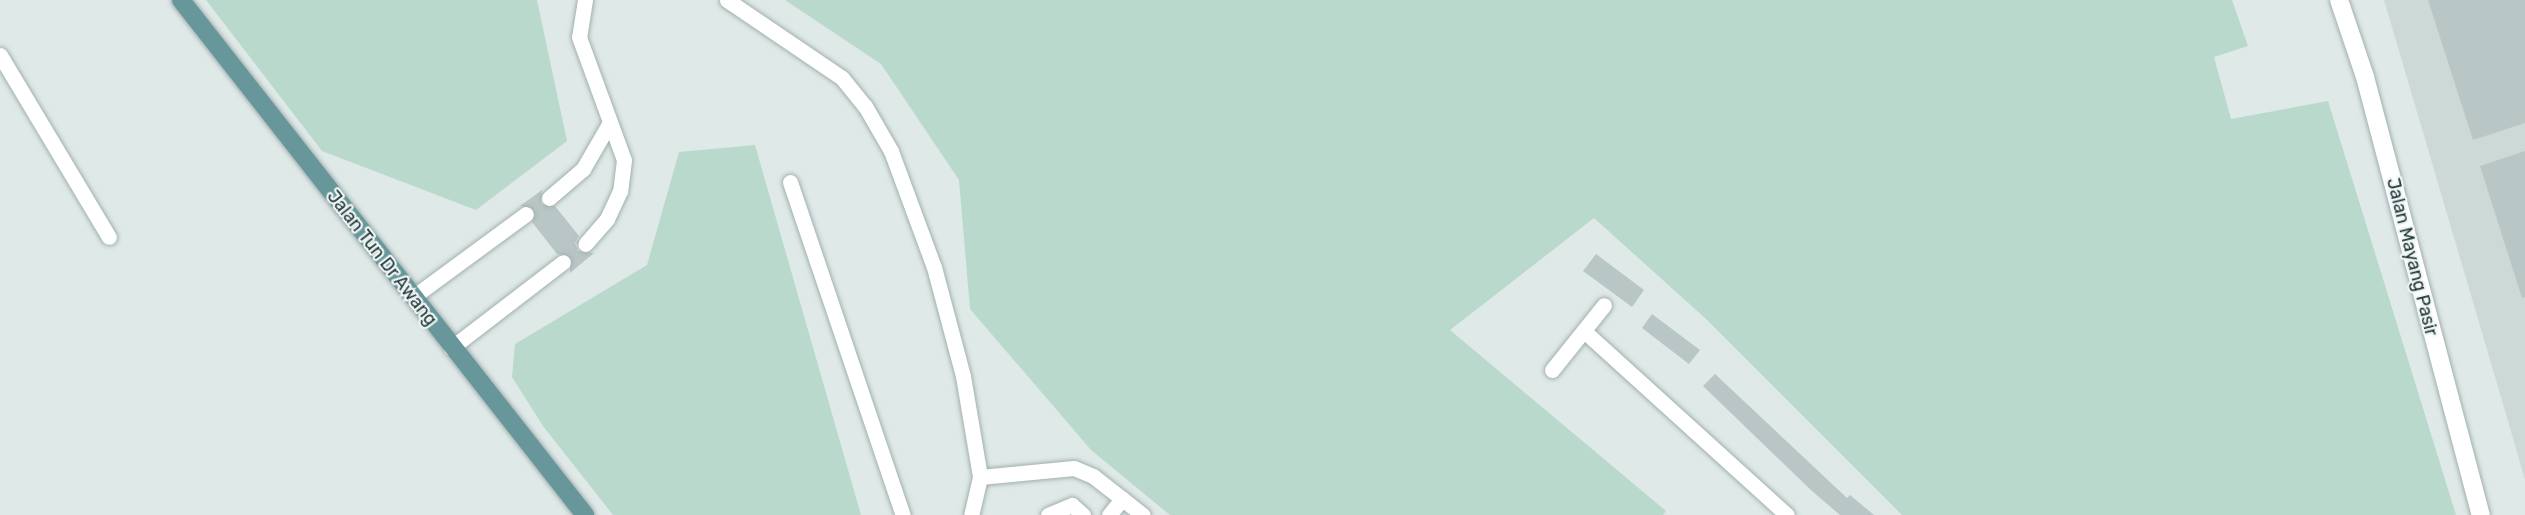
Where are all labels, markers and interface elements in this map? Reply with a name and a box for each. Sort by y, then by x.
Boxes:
street label: Jalan Mayang Pasir [2382,176,2442,338]
street label: Jalan Tun Dr Awang [322,185,442,331]

